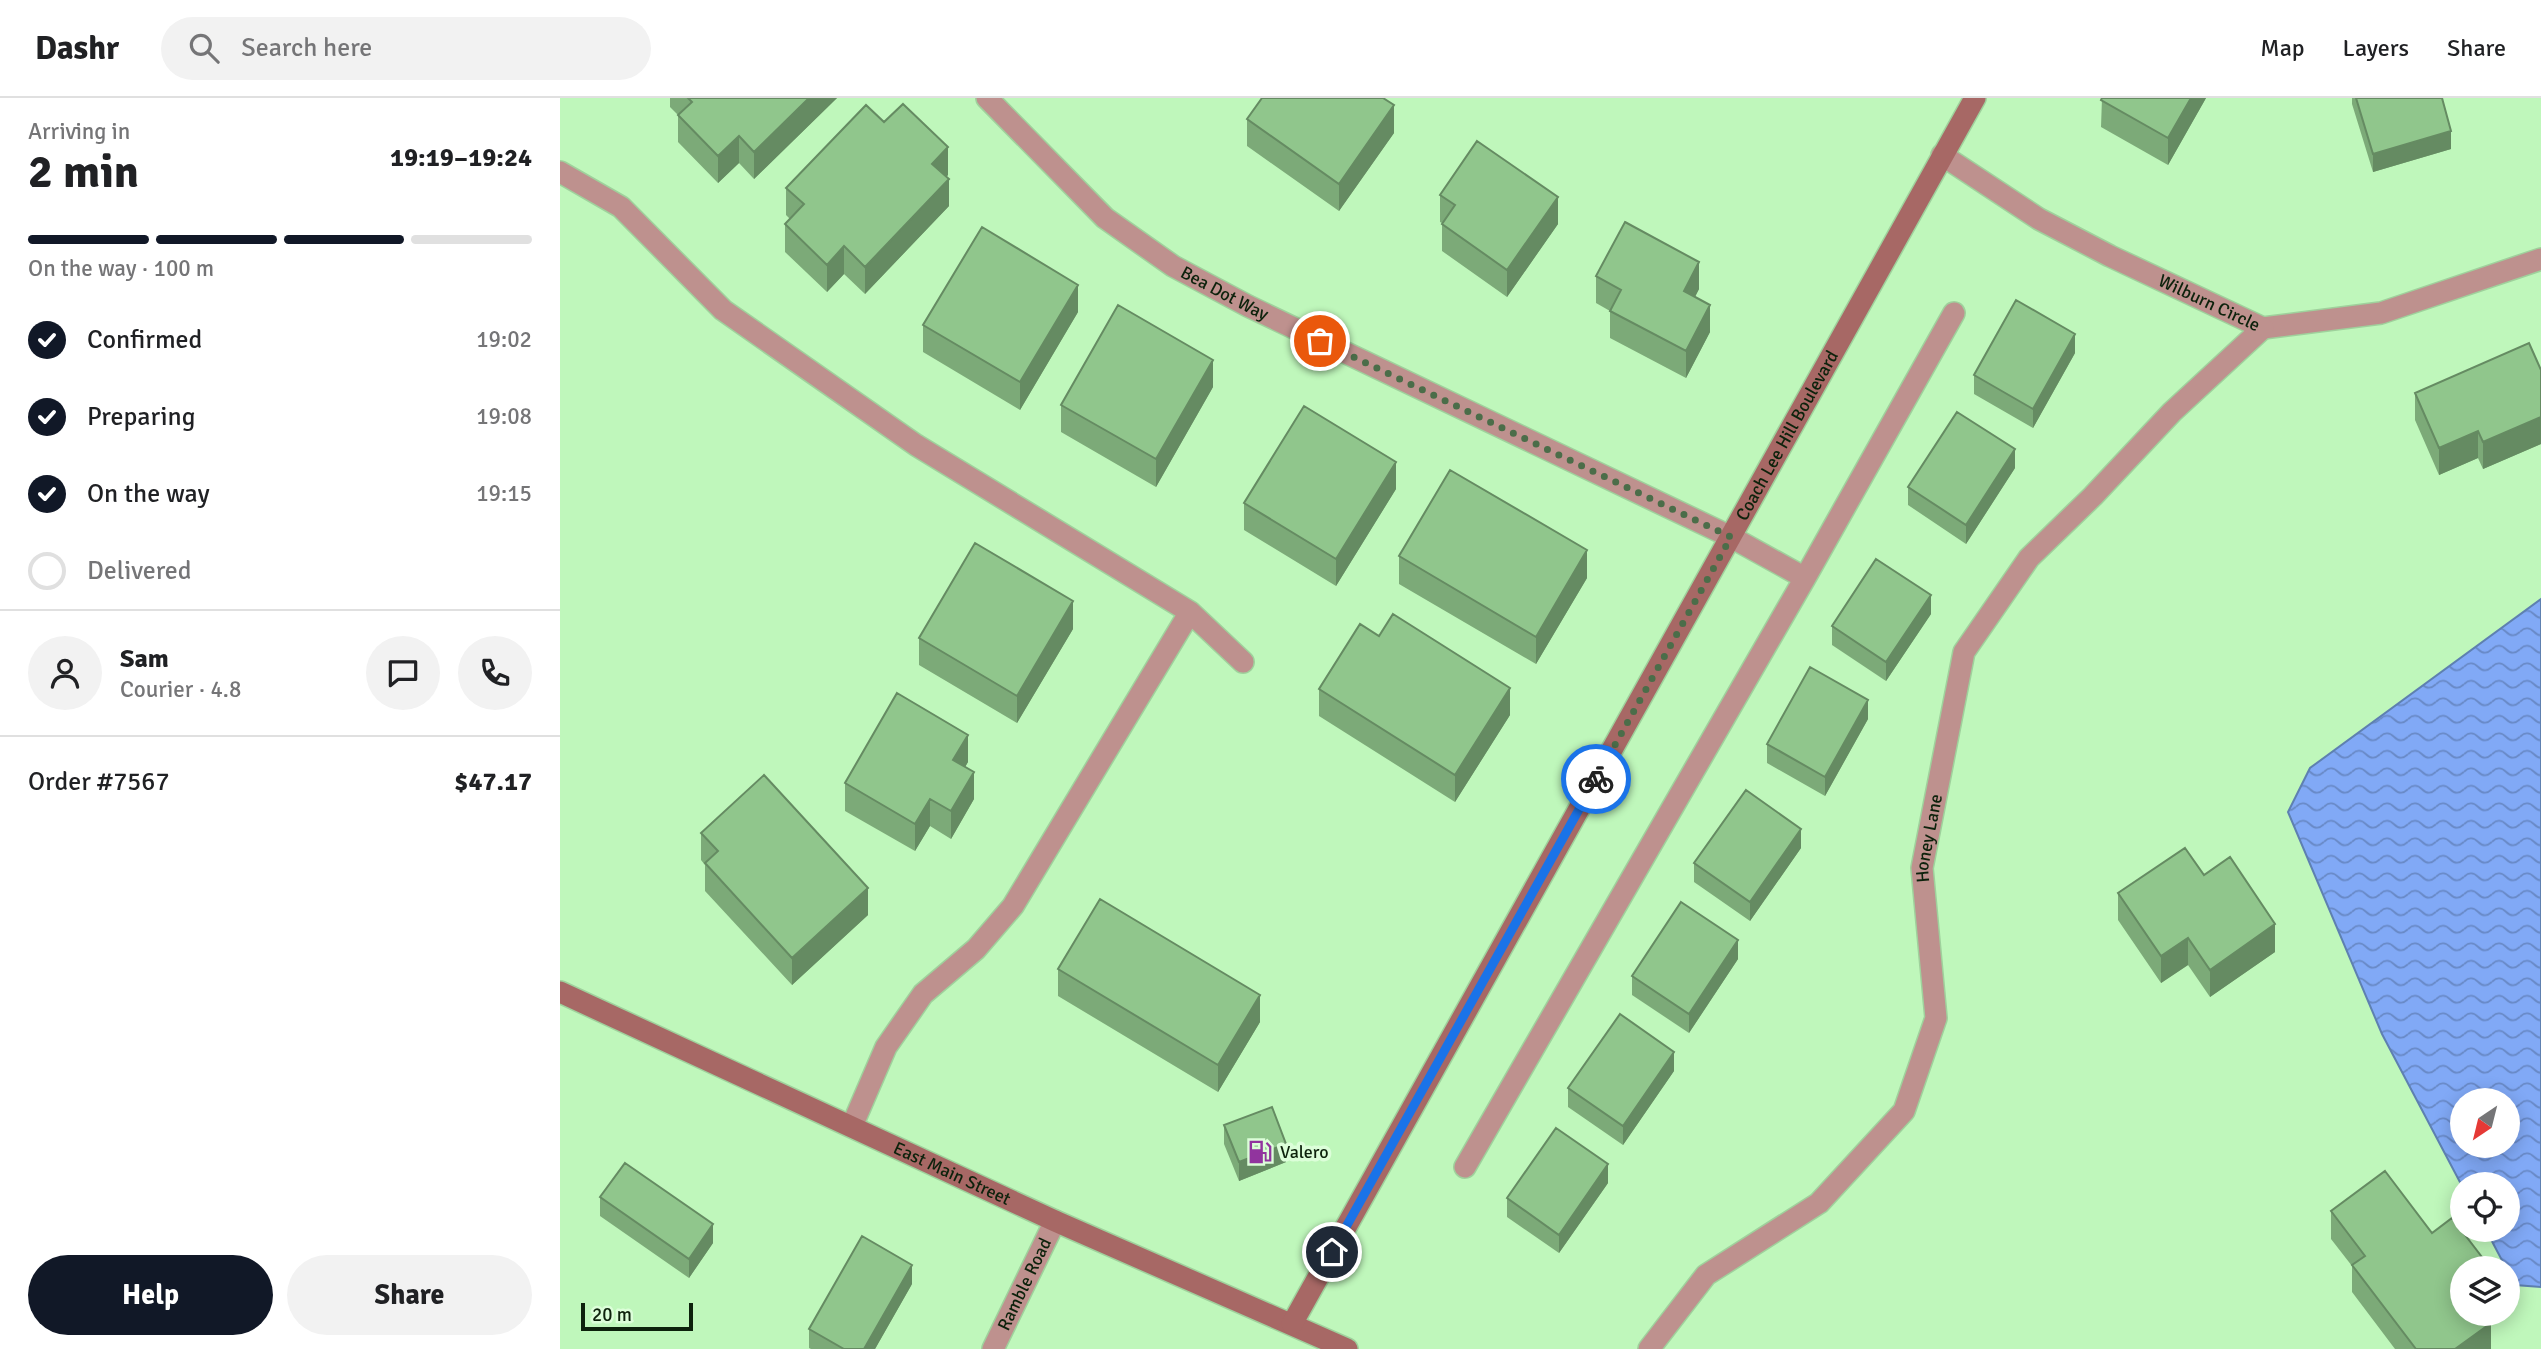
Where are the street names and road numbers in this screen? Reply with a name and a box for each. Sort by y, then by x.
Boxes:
street label: Bea Dot Way [1177,261,1273,325]
street label: Wilburn Circle [2155,269,2264,336]
street label: Coach Lee Hill Boulevard [1731,347,1843,524]
street label: Honey Lane [1911,792,1947,883]
street label: East Main Street [890,1137,1014,1210]
street label: Ramble Road [993,1234,1056,1334]

